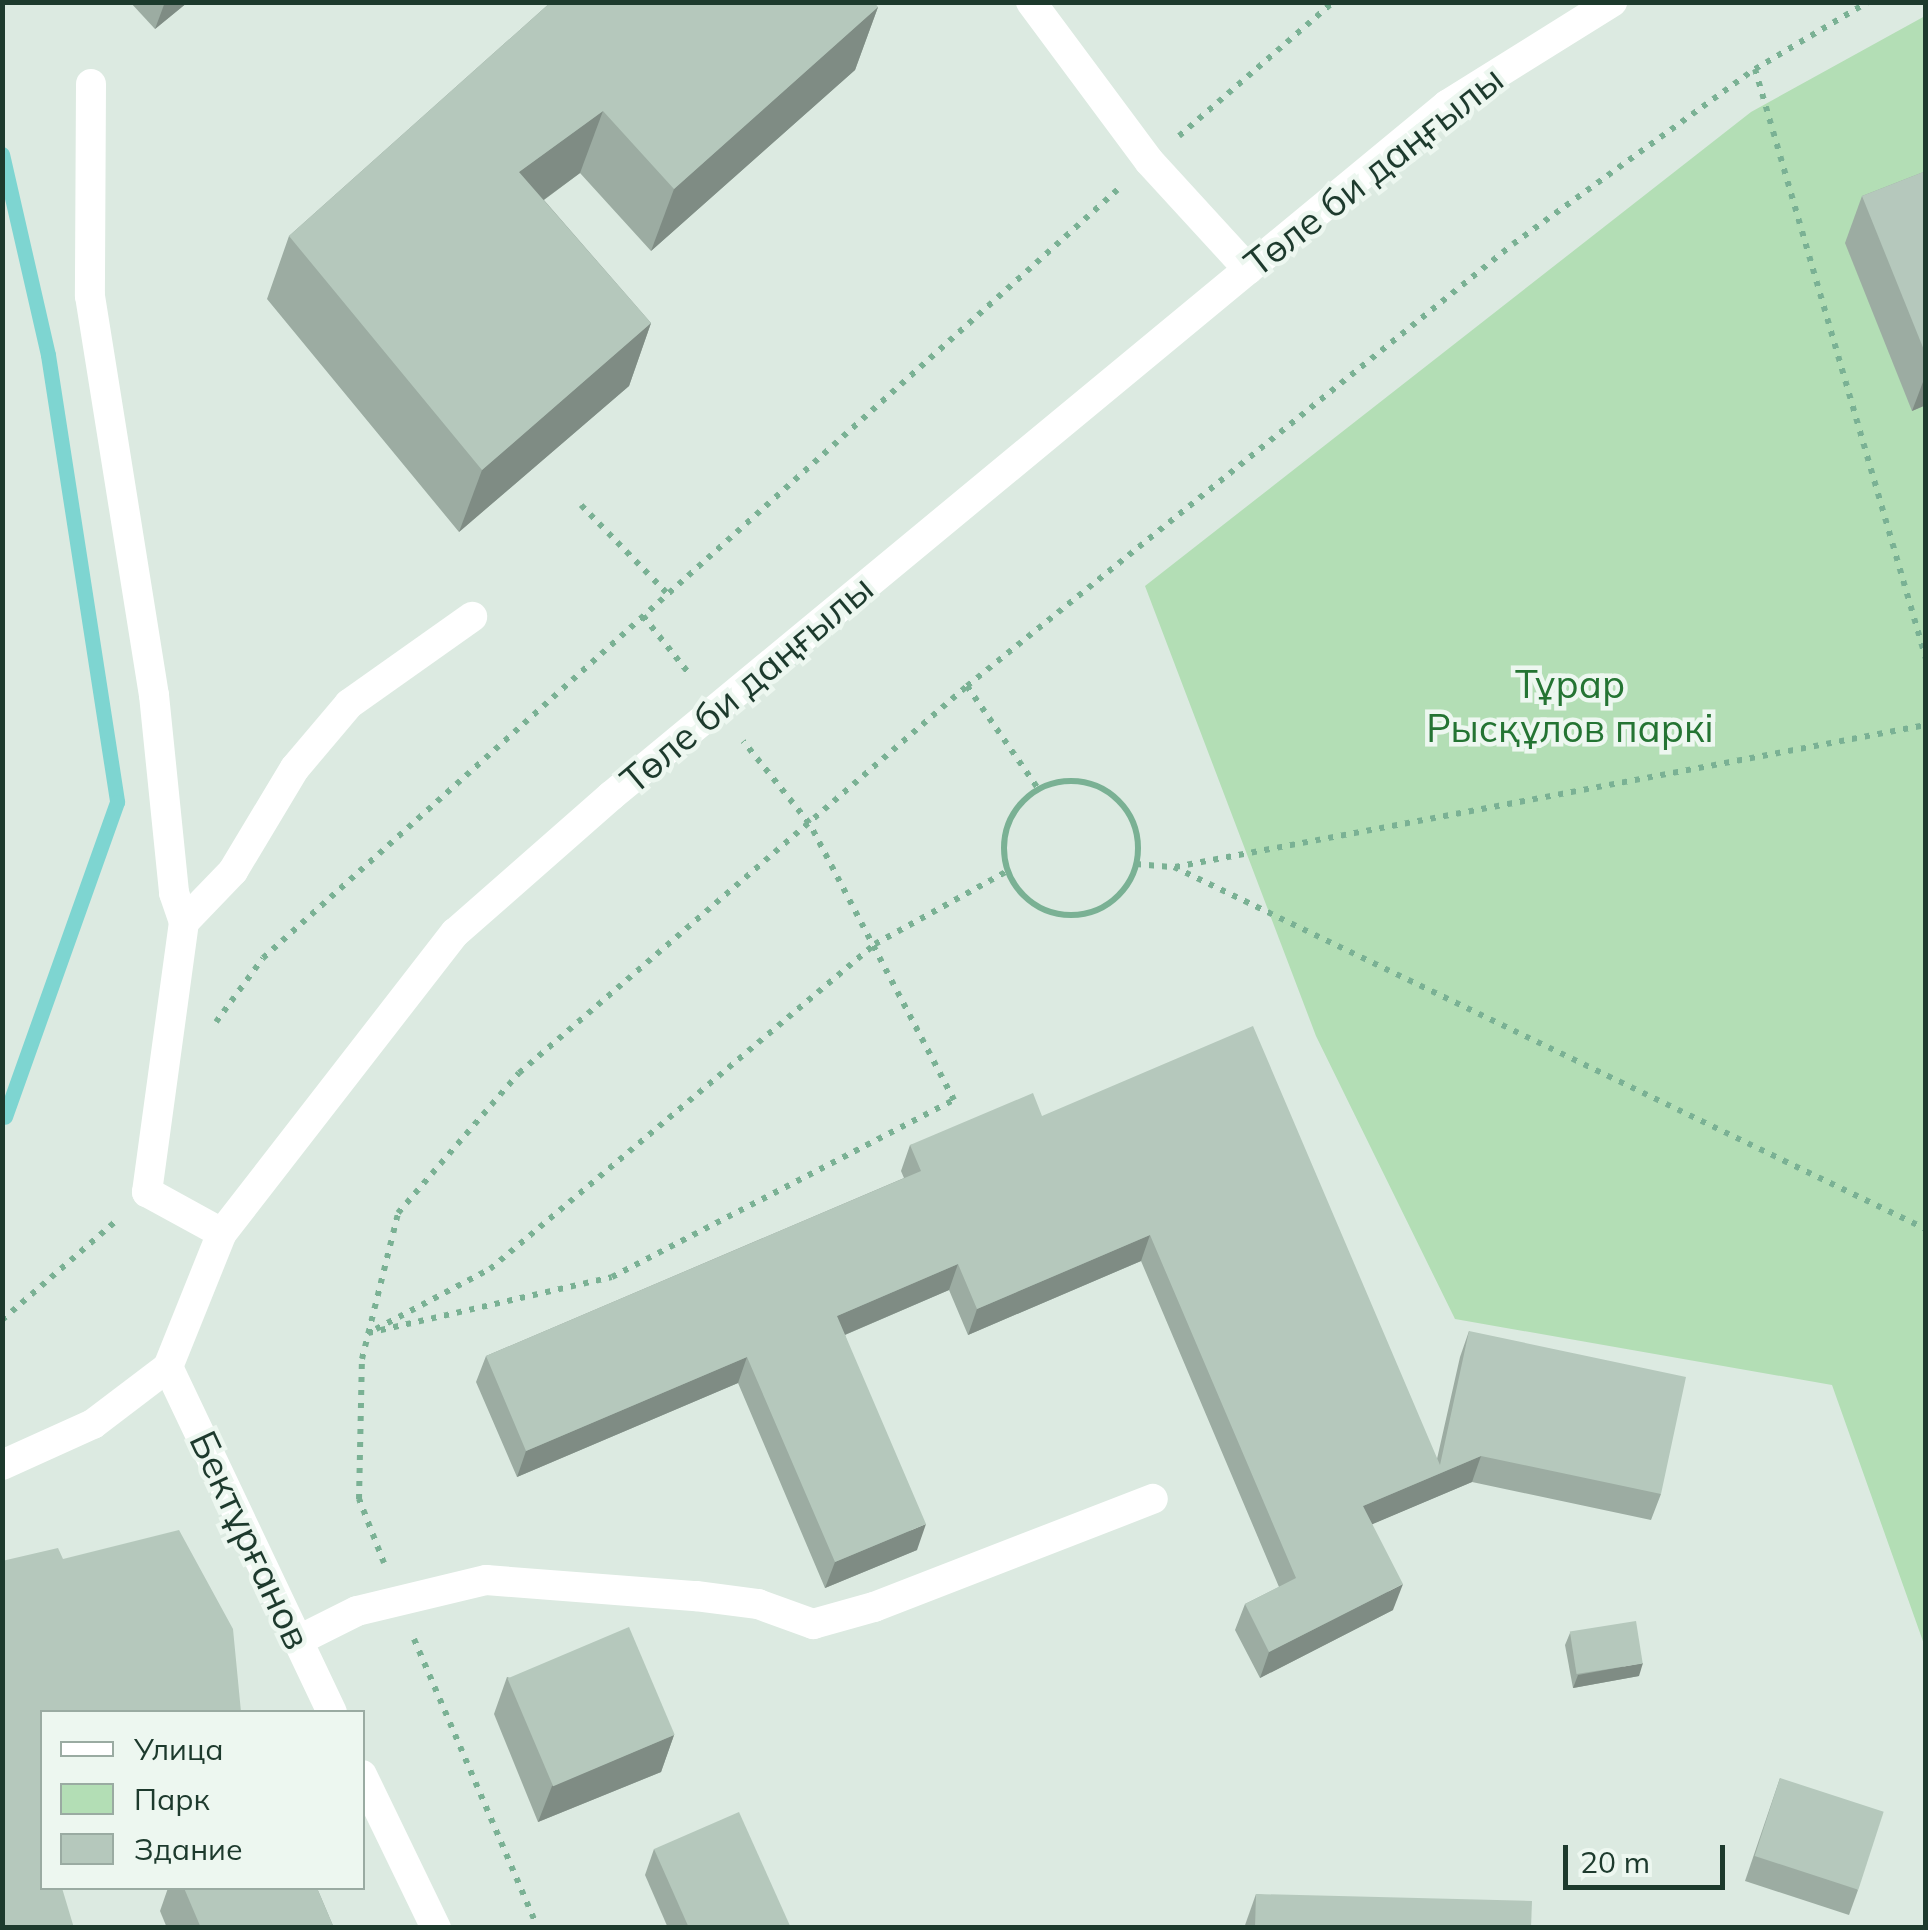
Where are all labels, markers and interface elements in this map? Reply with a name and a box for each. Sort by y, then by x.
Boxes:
street label: Төле би даңғылы [1236,56,1512,286]
street label: Төле би даңғылы [612,565,882,803]
park label: Тұрар Рысқұлов паркі [1426,662,1714,752]
street label: Бектұрғанов [180,1424,320,1656]
legend [40,1710,365,1890]
text: Улица [134,1730,224,1768]
text: Парк [134,1780,210,1818]
scale bar [1568,1825,1730,1887]
text: Здание [134,1830,243,1868]
text: 20 m [1580,1843,1650,1881]

